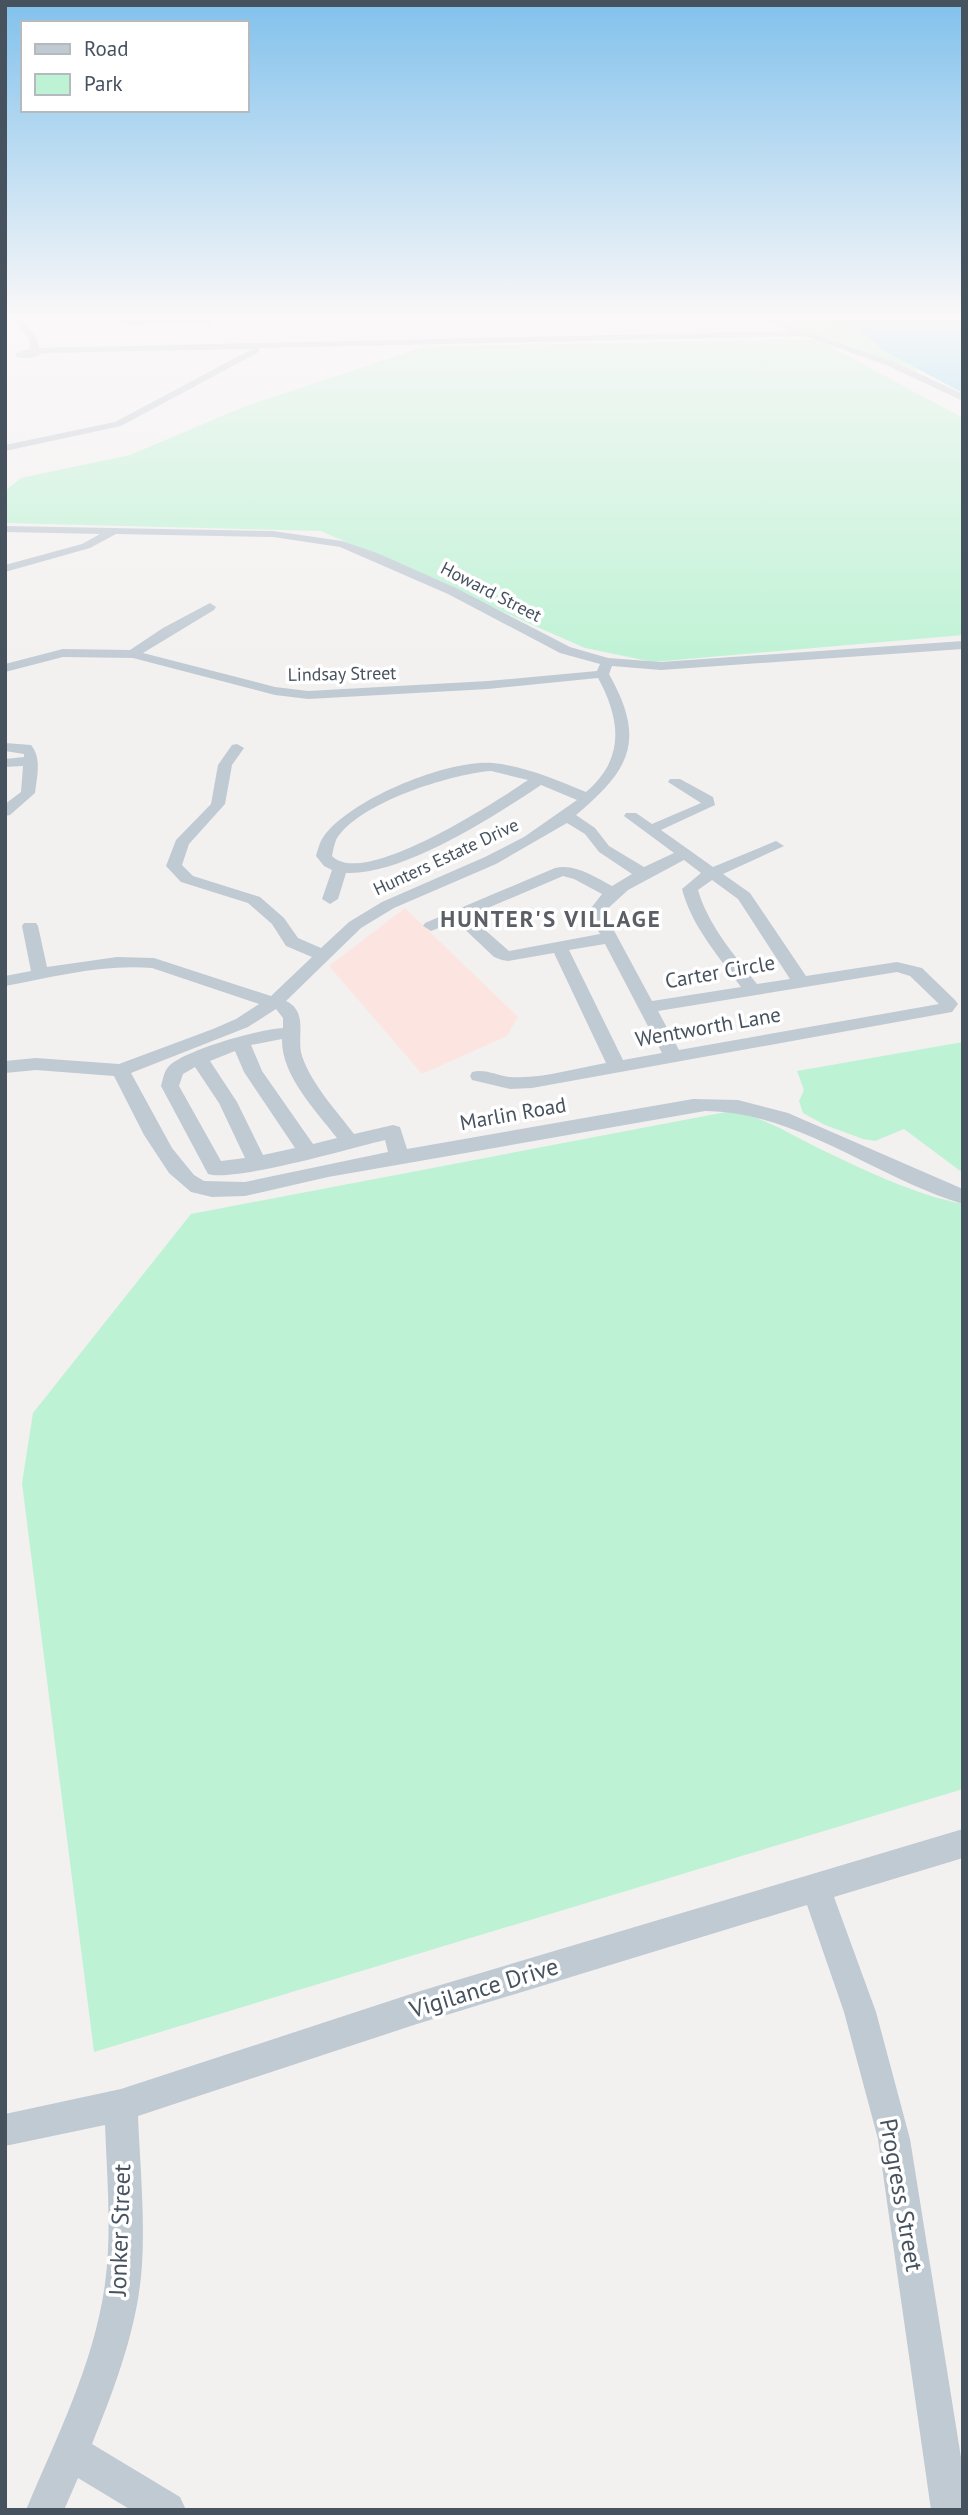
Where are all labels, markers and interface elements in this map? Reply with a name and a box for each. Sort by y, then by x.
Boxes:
legend [21,21,248,112]
text: Road [84,35,128,62]
text: Park [84,70,123,97]
street label: Howard Street [437,556,546,627]
street label: Lindsay Street [287,661,397,686]
street label: Hunters Estate Drive [369,813,522,900]
district label: HUNTER'S VILLAGE [440,904,662,933]
street label: Carter Circle [663,949,777,994]
street label: Wentworth Lane [633,1000,783,1053]
street label: Marlin Road [458,1091,568,1136]
street label: Vigilance Drive [405,1950,562,2025]
street label: Progress Street [873,2116,930,2274]
street label: Jonker Street [102,2163,137,2298]

